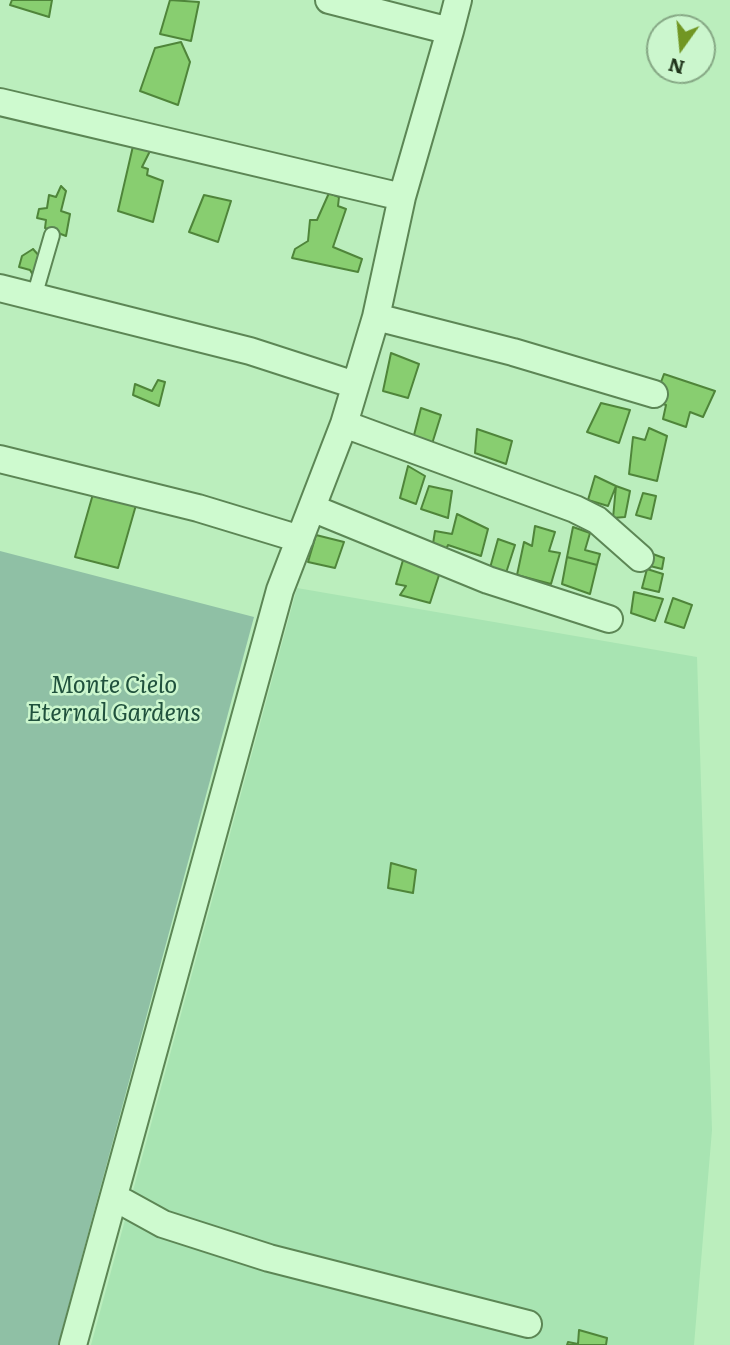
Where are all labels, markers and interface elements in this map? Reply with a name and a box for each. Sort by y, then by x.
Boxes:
north arrow [646,14,716,84]
text: N [665,52,687,83]
park label: Monte Cielo Eternal Gardens [27,672,201,728]

